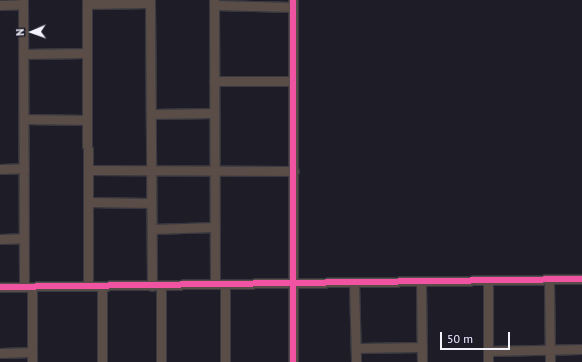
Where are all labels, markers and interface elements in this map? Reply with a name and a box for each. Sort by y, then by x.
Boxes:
north arrow [12,12,52,52]
text: N [13,29,27,36]
scale bar [442,324,512,350]
text: 50 m [447,331,473,346]

